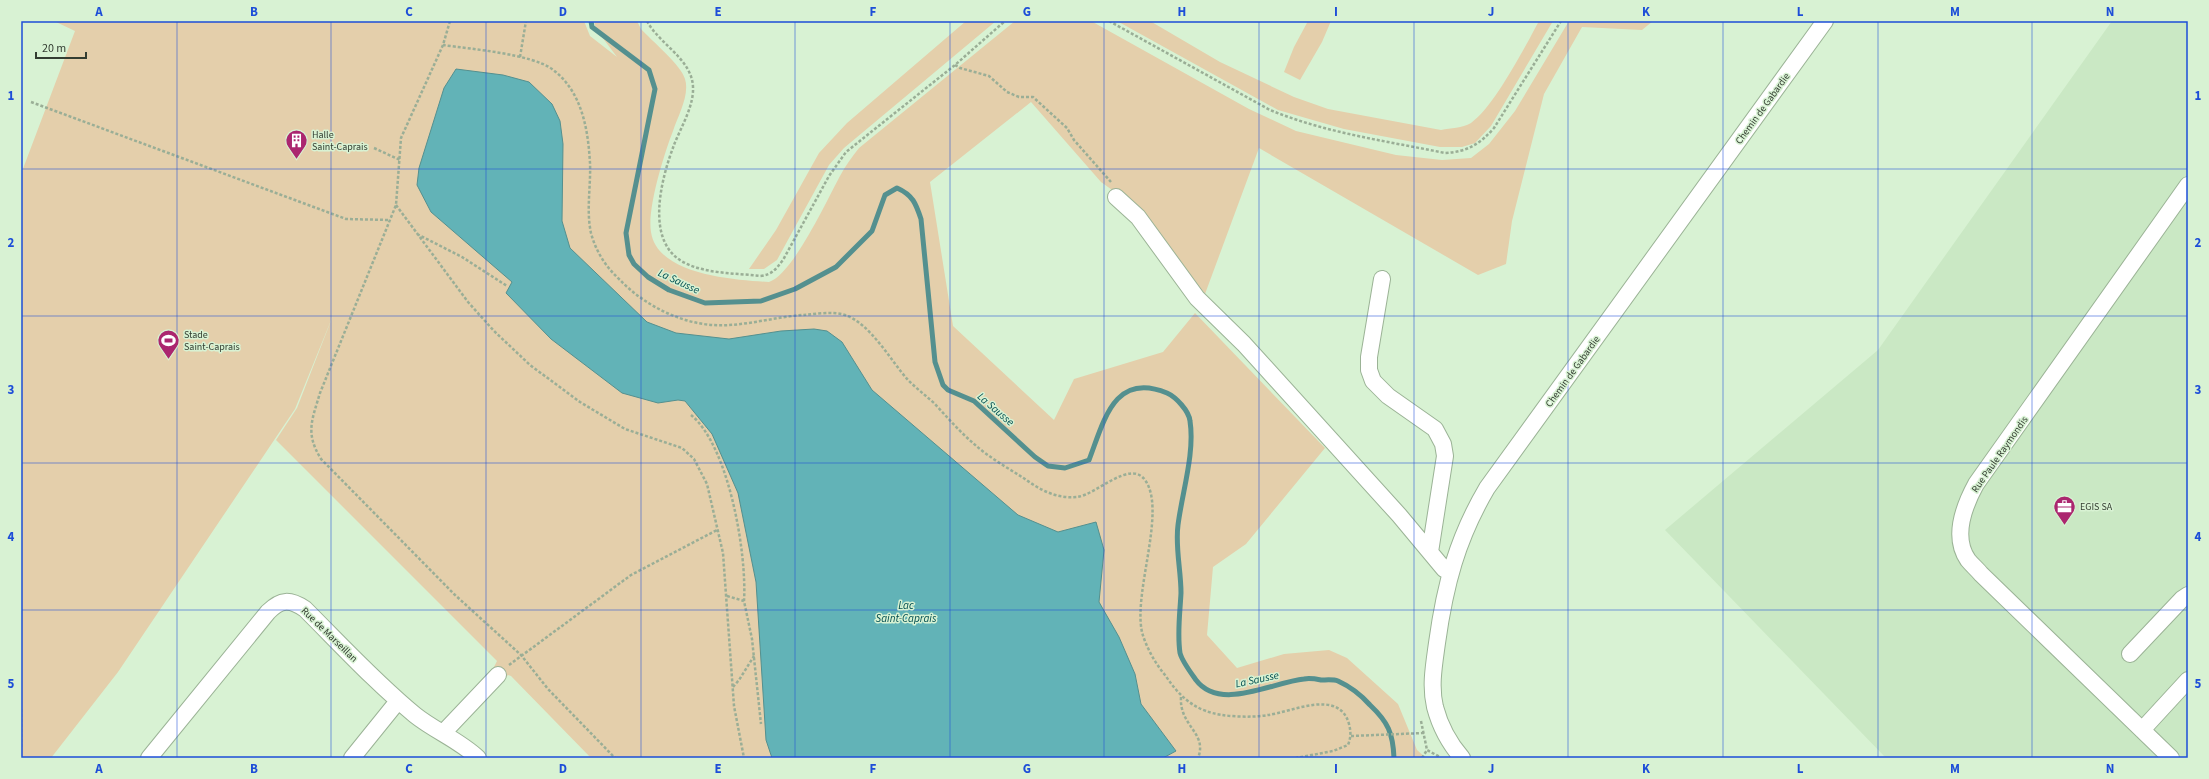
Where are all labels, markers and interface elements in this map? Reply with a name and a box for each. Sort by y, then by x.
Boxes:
text: A [94,3,103,21]
text: B [250,3,258,21]
text: C [405,3,413,21]
text: D [559,3,567,21]
text: E [714,3,722,21]
text: F [870,3,877,21]
text: G [1023,3,1031,21]
text: H [1178,3,1186,21]
text: I [1334,3,1338,21]
text: J [1488,3,1494,21]
text: K [1642,3,1651,21]
text: L [1797,3,1804,21]
text: M [1950,3,1960,21]
text: N [2106,3,2114,21]
scale bar [36,34,86,60]
text: 20 m [42,40,66,57]
street label: Chemin de Gabardie [1732,70,1793,147]
text: 1 [8,87,15,105]
text: 1 [2195,87,2202,105]
building icon: Halle Saint-Caprais [284,127,310,160]
place label: Halle Saint-Caprais [312,128,368,154]
text: 2 [8,234,15,252]
text: 2 [2195,234,2202,252]
water label: La Sausse [656,265,702,298]
sports icon: Stade Saint-Caprais [155,327,181,360]
place label: Stade Saint-Caprais [184,328,240,354]
street label: Chemin de Gabardie [1542,333,1603,410]
text: 3 [8,381,15,399]
text: 3 [2195,381,2202,399]
water label: La Sausse [974,389,1017,430]
street label: Rue Paule Raymondis [1968,414,2031,495]
office icon: EGIS SA [2051,493,2077,526]
place label: EGIS SA [2080,500,2113,514]
text: 4 [8,528,15,546]
text: 4 [2195,528,2202,546]
water label: Lac Saint-Caprais [876,598,937,626]
street label: Rue de Marseillan [298,604,361,665]
water label: La Sausse [1234,668,1280,691]
text: 5 [8,675,15,693]
text: 5 [2195,675,2202,693]
text: A [94,760,103,778]
text: B [250,760,258,778]
text: C [405,760,413,778]
text: D [559,760,567,778]
text: E [714,760,722,778]
text: F [870,760,877,778]
text: G [1023,760,1031,778]
text: H [1178,760,1186,778]
text: I [1334,760,1338,778]
text: J [1488,760,1494,778]
text: K [1642,760,1651,778]
text: L [1797,760,1804,778]
text: M [1950,760,1960,778]
text: N [2106,760,2114,778]

